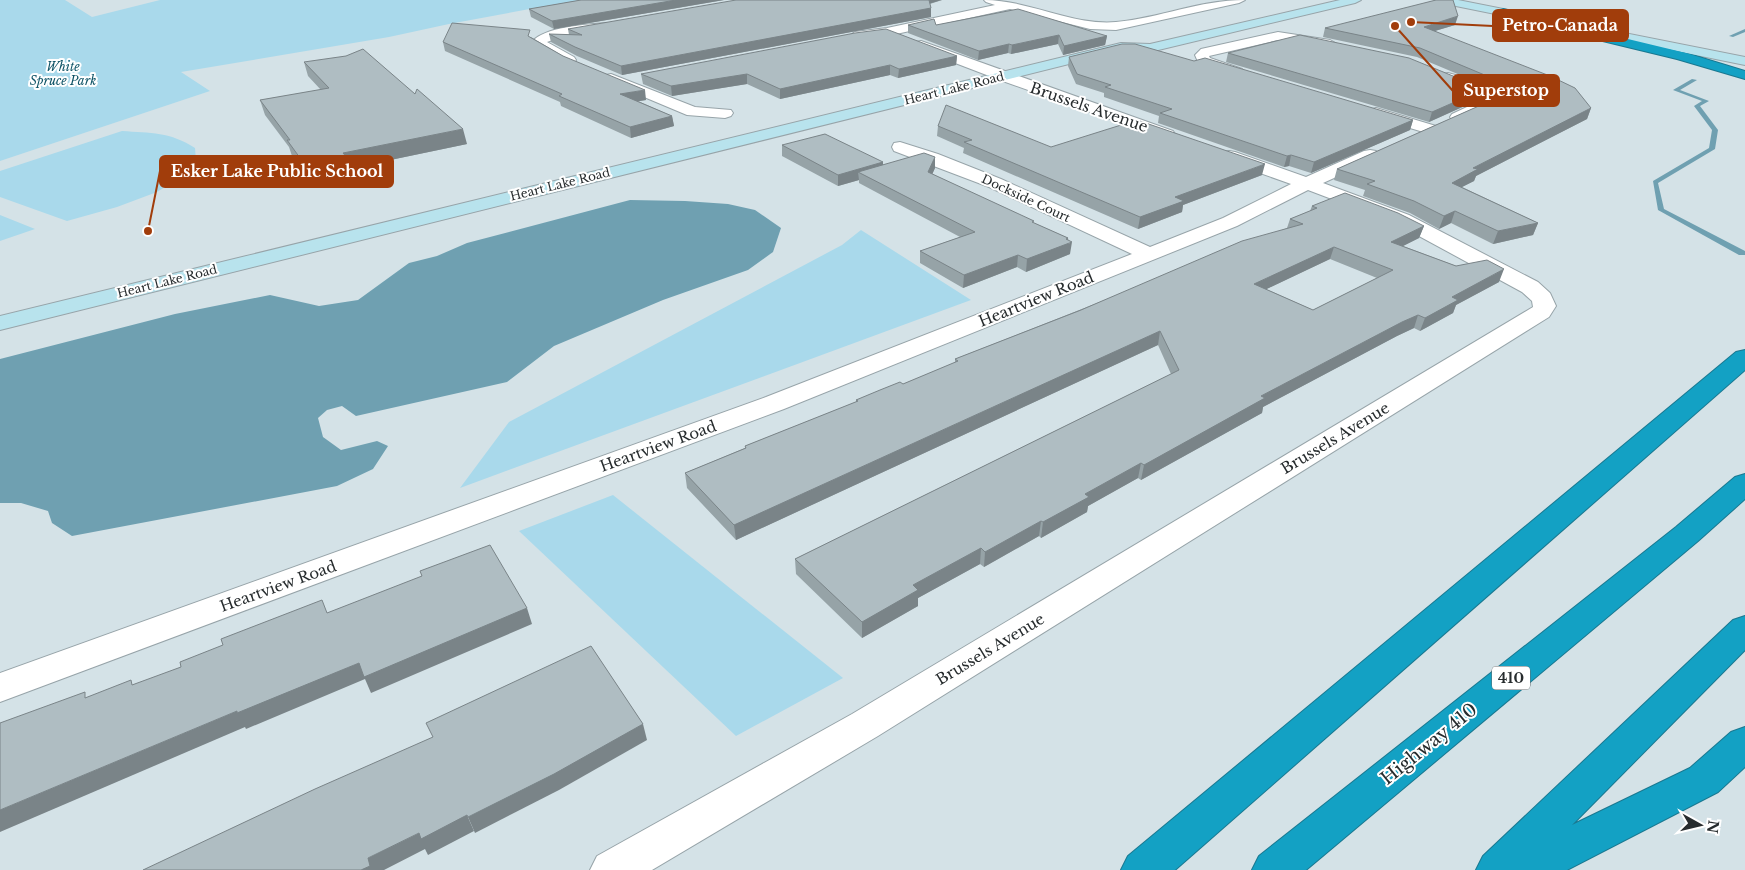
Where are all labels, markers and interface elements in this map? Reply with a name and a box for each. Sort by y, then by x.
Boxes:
callout: Petro-Canada [1493,10,1628,41]
text: Petro-Canada [1502,15,1618,35]
park label: White Spruce Park [30,59,96,88]
street label: Heart Lake Road [902,68,1006,108]
callout: Superstop [1453,75,1559,106]
street label: Brussels Avenue [1028,78,1150,136]
text: Superstop [1463,80,1549,100]
callout: Esker Lake Public School [160,156,393,187]
text: Esker Lake Public School [171,161,384,181]
street label: Heart Lake Road [508,164,612,204]
street label: Dockside Court [979,171,1073,225]
street label: Heart Lake Road [115,261,219,301]
street label: Heartview Road [976,267,1096,331]
street label: Brussels Avenue [1277,398,1393,478]
street label: Heartview Road [597,416,719,476]
street label: Heartview Road [217,556,339,616]
street label: Brussels Avenue [932,609,1048,689]
road number: 410 [1492,666,1530,690]
street label: Highway 410 [1376,698,1482,790]
north arrow [1675,800,1725,850]
text: N [1703,819,1723,835]

